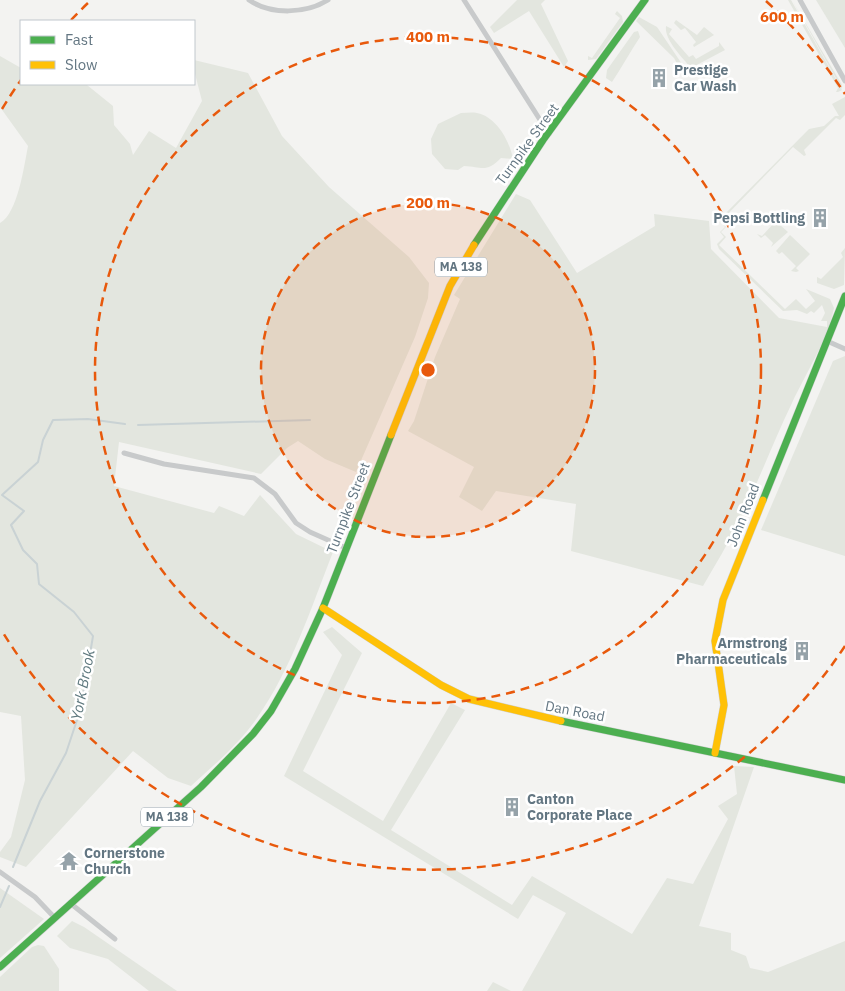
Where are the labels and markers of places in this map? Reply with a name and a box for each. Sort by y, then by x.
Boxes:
place label: Prestige Car Wash [674,61,737,95]
building icon: Prestige Car Wash [648,67,670,89]
building icon: Pepsi Bottling [809,207,831,229]
place label: Pepsi Bottling [713,209,805,227]
centre of rings [419,361,437,379]
place label: Armstrong Pharmaceuticals [676,634,787,668]
building icon: Armstrong Pharmaceuticals [791,640,813,662]
place label: Canton Corporate Place [527,790,632,824]
building icon: Canton Corporate Place [501,796,523,818]
place label: Cornerstone Church [84,844,165,878]
temple icon: Cornerstone Church [58,850,80,872]

